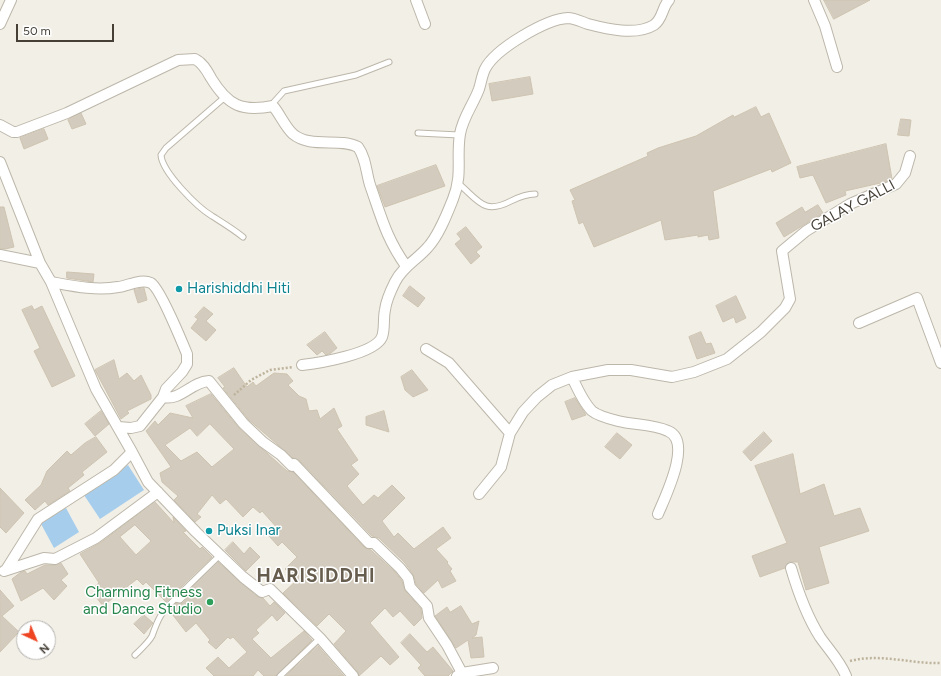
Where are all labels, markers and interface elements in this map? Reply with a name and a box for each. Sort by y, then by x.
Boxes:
scale bar [18,16,116,42]
text: 50 m [23,24,51,38]
street label: GALAY GALLI [808,176,898,236]
place label: Harishiddhi Hiti [187,280,290,298]
marker: Harishiddhi Hiti [174,284,184,294]
place label: Puksi Inar [217,522,281,540]
marker: Puksi Inar [204,526,214,536]
district label: HARISIDDHI [257,565,375,587]
place label: Charming Fitness and Dance Studio [83,584,202,619]
marker: Charming Fitness and Dance Studio [205,597,215,607]
north arrow [16,620,56,660]
text: N [36,641,52,656]

